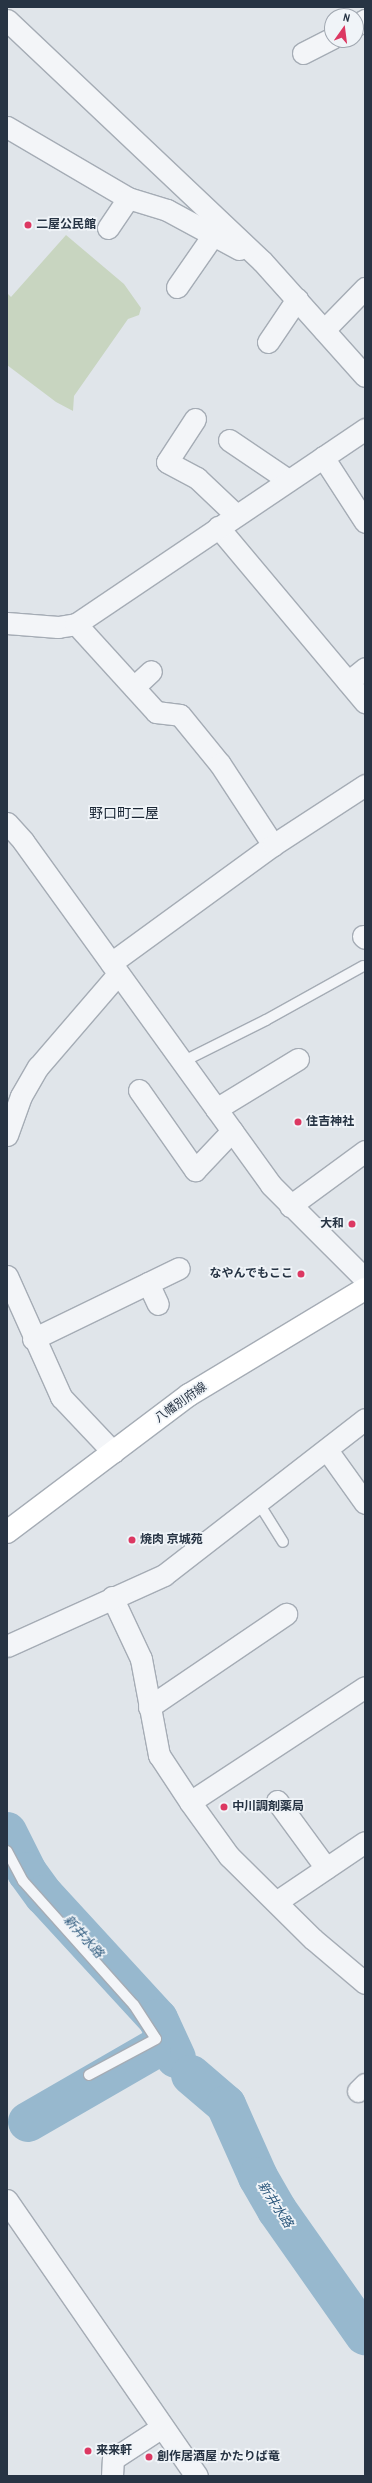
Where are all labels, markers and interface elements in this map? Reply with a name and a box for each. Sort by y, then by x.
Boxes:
north arrow [324,8,364,48]
text: N [342,10,352,25]
place label: 二屋公民館 [36,218,96,232]
marker: 二屋公民館 [23,220,33,230]
district label: 野口町二屋 [89,805,159,821]
place label: 住吉神社 [306,1115,354,1129]
marker: 住吉神社 [293,1117,303,1127]
place label: 大和 [320,1217,344,1231]
marker: 大和 [347,1219,357,1229]
place label: なやんでもここ [209,1267,293,1281]
marker: なやんでもここ [296,1269,306,1279]
street label: 八幡別府線 [152,1380,210,1426]
place label: 焼肉 京城苑 [140,1533,203,1547]
marker: 焼肉 京城苑 [127,1535,137,1545]
place label: 中川調剤薬局 [232,1800,304,1814]
marker: 中川調剤薬局 [219,1802,229,1812]
water label: 新井水路 [60,1912,106,1962]
water label: 新井水路 [254,2179,296,2231]
place label: 来来軒 [96,2444,132,2458]
marker: 来来軒 [83,2446,93,2456]
place label: 創作居酒屋 かたりば竜 [157,2450,280,2464]
marker: 創作居酒屋 かたりば竜 [144,2452,154,2462]

